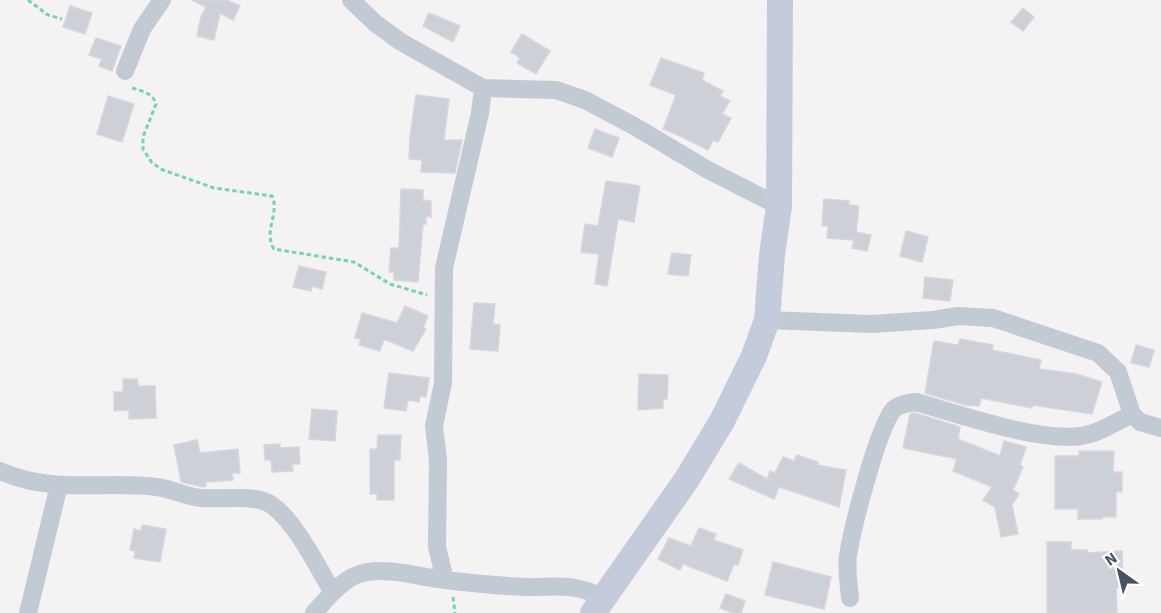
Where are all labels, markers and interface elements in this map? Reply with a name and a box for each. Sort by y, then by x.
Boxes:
north arrow [1089,541,1149,601]
text: N [1101,547,1122,571]

